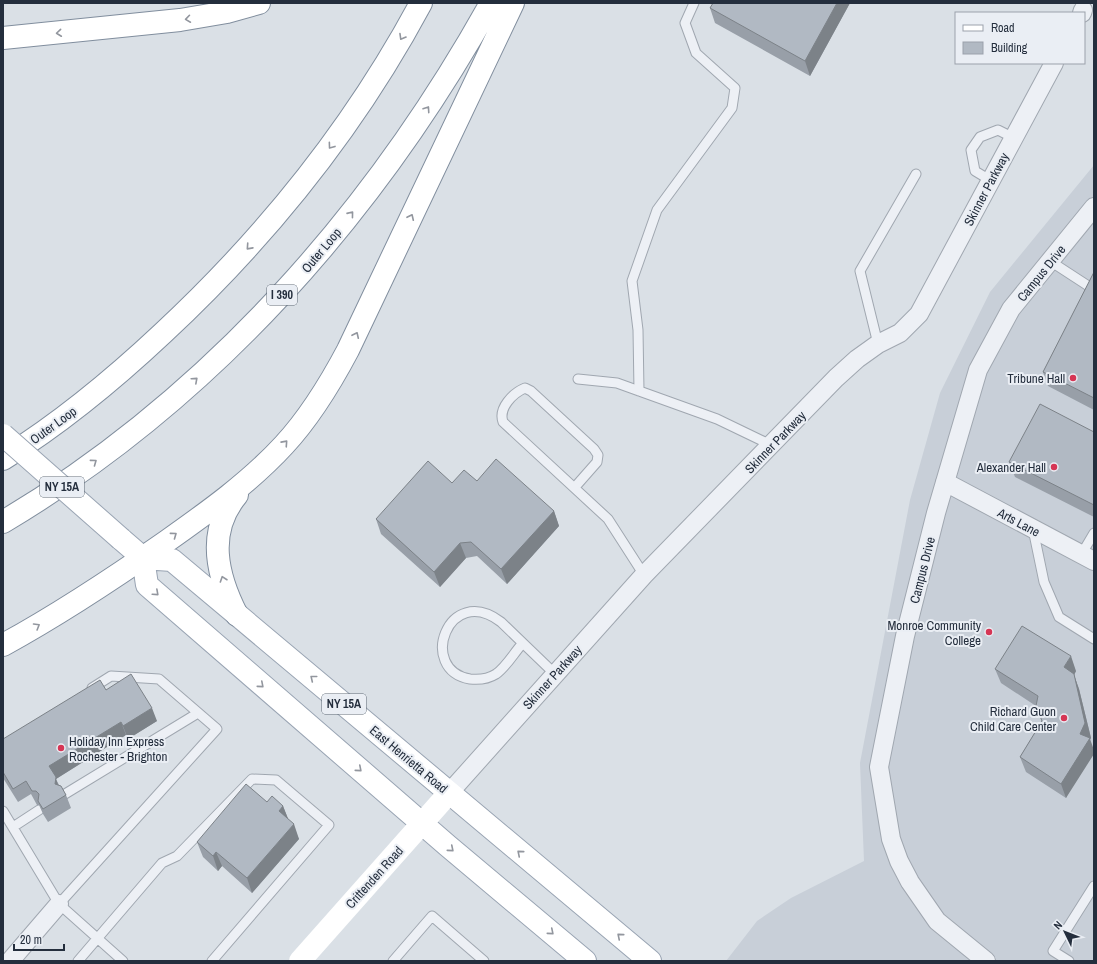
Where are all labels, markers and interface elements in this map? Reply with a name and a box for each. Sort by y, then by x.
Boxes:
legend [955,12,1085,64]
one-way arrow [185,14,192,23]
text: Road [991,20,1015,36]
one-way arrow [56,28,62,37]
one-way arrow [399,33,406,40]
text: Building [991,40,1028,56]
one-way arrow [422,106,430,113]
one-way arrow [328,142,336,149]
street label: Skinner Parkway [960,149,1013,229]
one-way arrow [346,211,353,218]
one-way arrow [406,214,414,222]
street label: Outer Loop [298,224,345,276]
street label: Campus Drive [1013,241,1069,305]
one-way arrow [247,242,254,250]
road number: I 390 [267,285,297,305]
one-way arrow [351,332,359,339]
place label: Tribune Hall [1007,370,1065,387]
marker: Tribune Hall [1068,373,1078,383]
one-way arrow [190,377,198,384]
street label: Outer Loop [27,403,80,448]
street label: Skinner Parkway [741,407,810,477]
one-way arrow [280,441,287,448]
one-way arrow [90,459,97,466]
place label: Alexander Hall [976,459,1046,476]
marker: Alexander Hall [1049,462,1059,472]
road number: NY 15A [40,477,84,497]
street label: Arts Lane [994,504,1043,541]
one-way arrow [170,533,177,540]
street label: Campus Drive [906,535,939,605]
one-way arrow [219,576,228,583]
one-way arrow [151,588,159,595]
place label: Monroe Community College [887,617,982,649]
one-way arrow [33,624,40,631]
marker: Monroe Community College [984,627,994,637]
street label: Skinner Parkway [519,641,586,713]
one-way arrow [310,675,317,682]
one-way arrow [256,680,263,687]
road number: NY 15A [322,694,366,714]
place label: Richard Guon Child Care Center [970,703,1056,735]
marker: Richard Guon Child Care Center [1059,713,1069,723]
street label: East Henrietta Road [366,722,451,797]
place label: Holiday Inn Express Rochester - Brighton [69,733,167,765]
marker: Holiday Inn Express Rochester - Brighton [56,743,66,753]
one-way arrow [354,765,362,772]
street label: Crittenden Road [342,843,407,912]
one-way arrow [446,844,454,851]
one-way arrow [517,850,525,857]
north arrow [1045,912,1085,952]
text: N [1050,918,1065,932]
scale bar [14,926,64,952]
one-way arrow [546,928,553,935]
text: 20 m [20,932,42,948]
one-way arrow [617,934,624,941]

